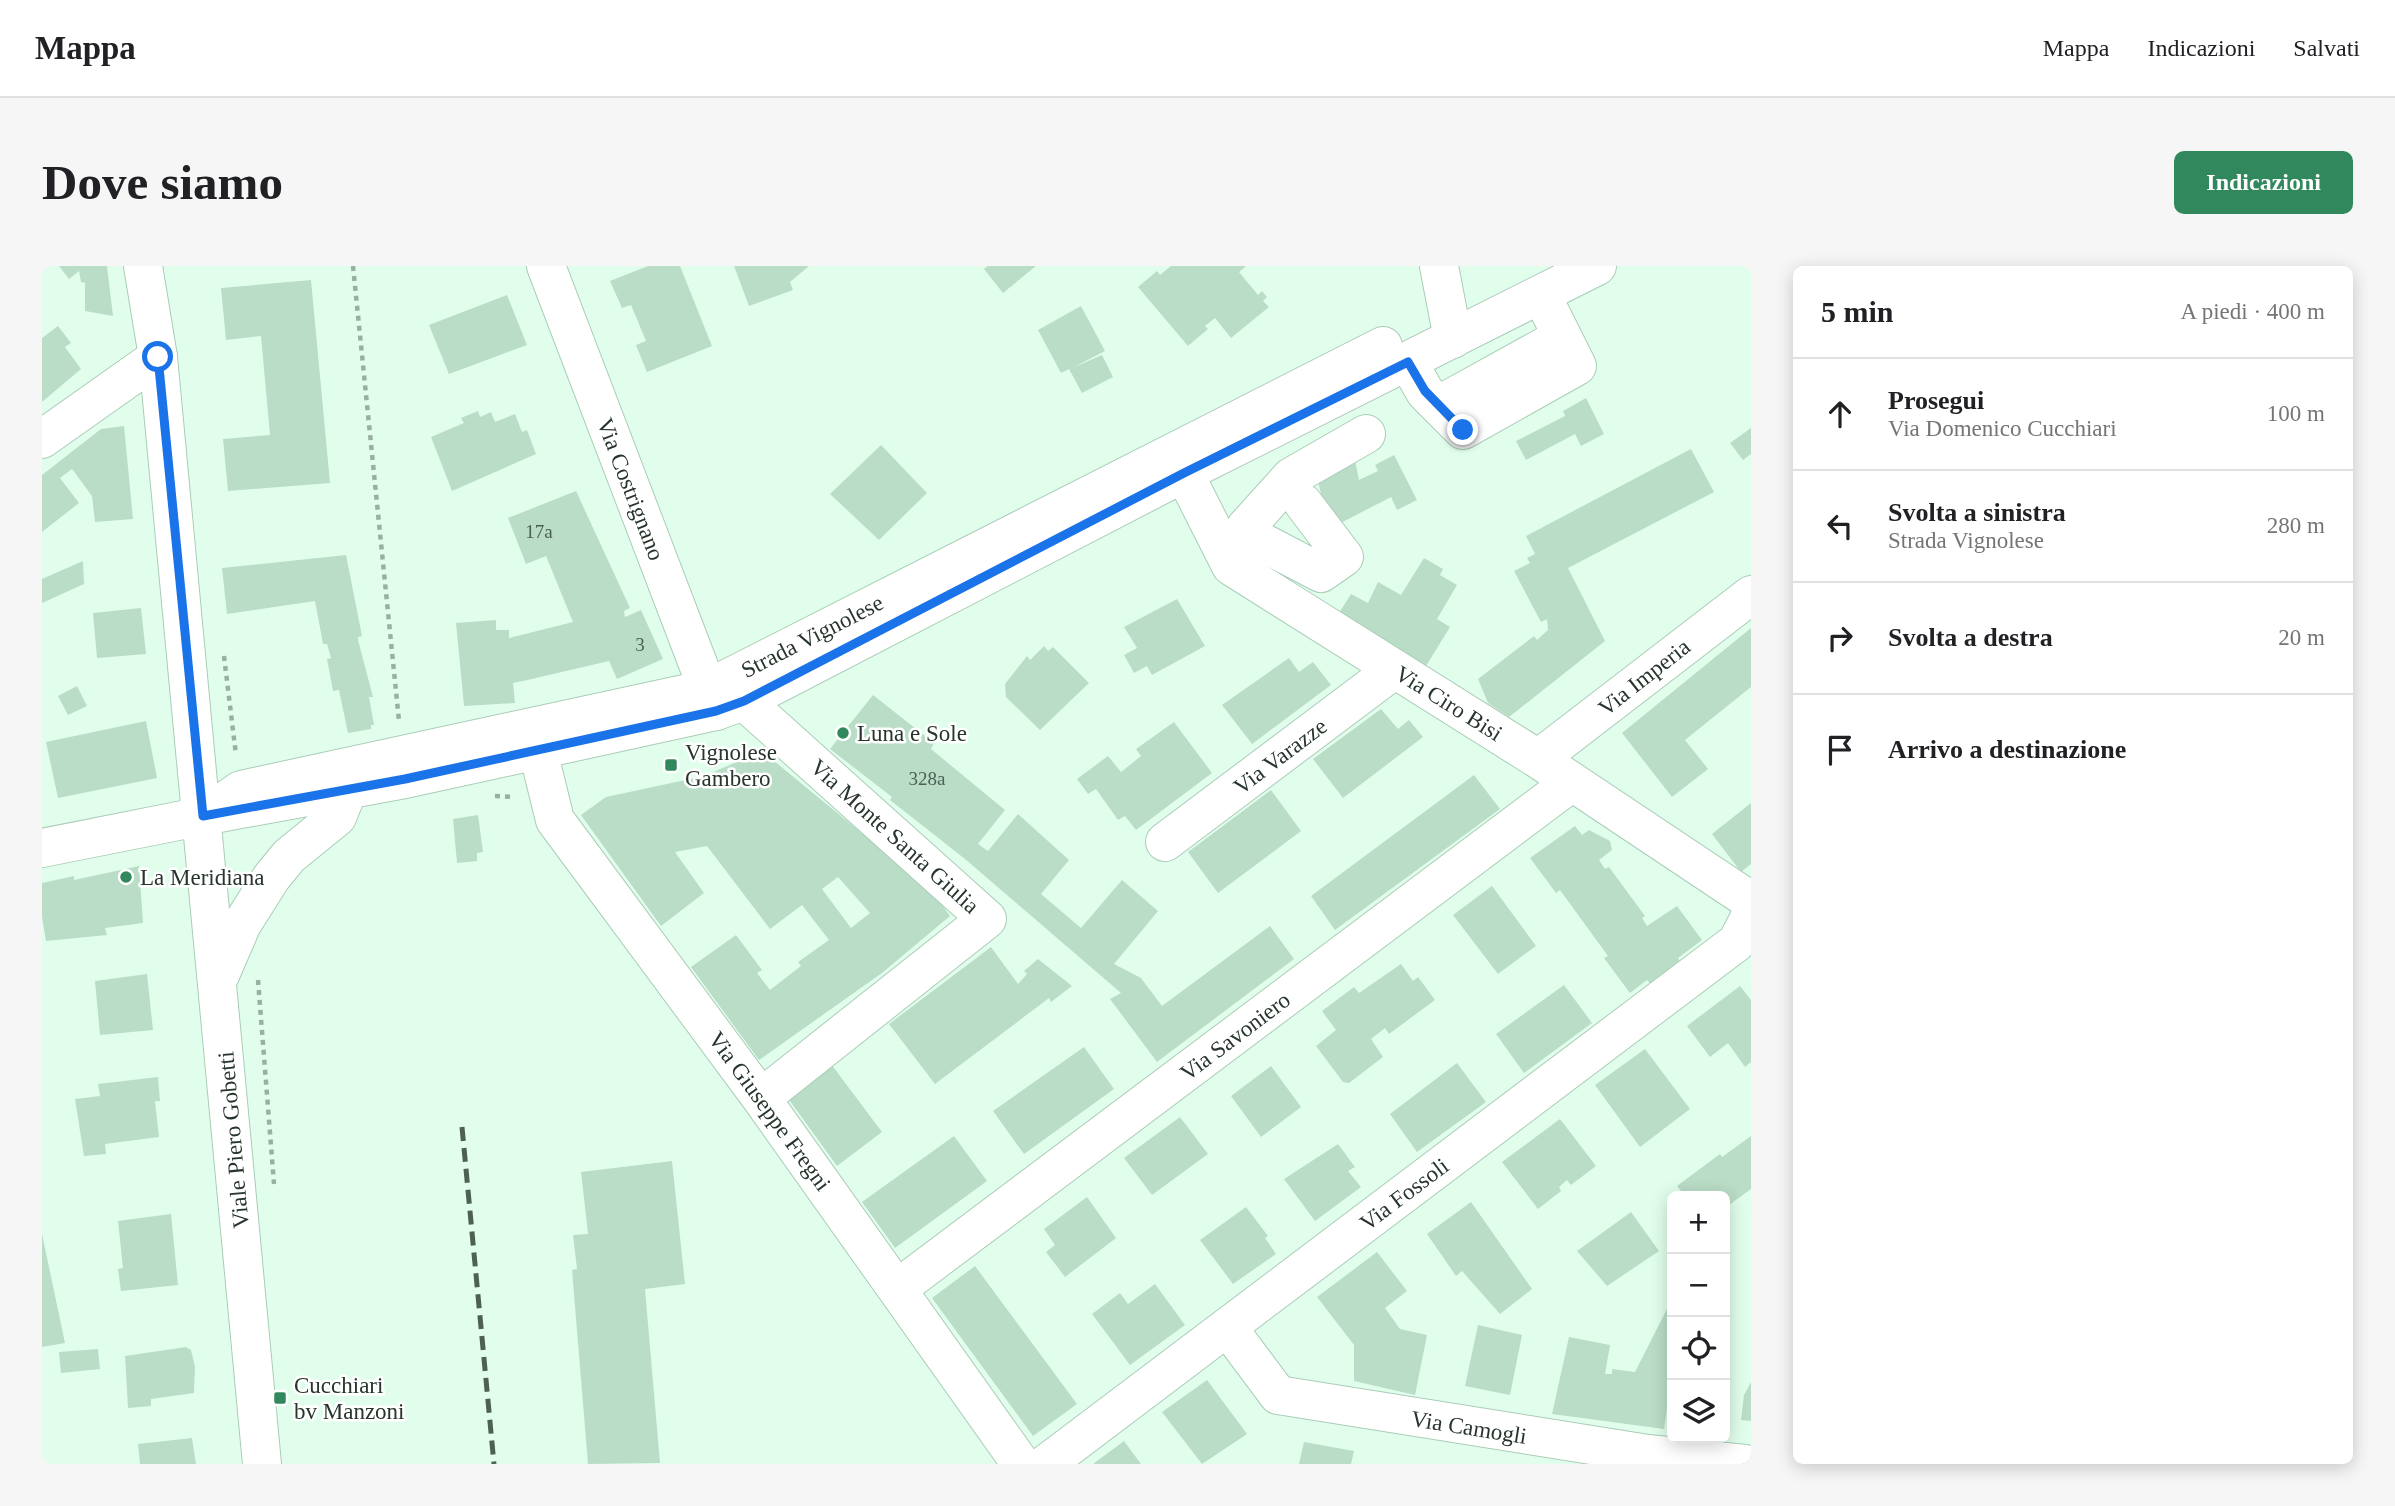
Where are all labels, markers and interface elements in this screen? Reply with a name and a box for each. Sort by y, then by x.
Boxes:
text: Mappa [35,30,136,66]
text: Mappa [2043,35,2109,61]
text: Indicazioni [2147,35,2255,61]
text: Salvati [2293,35,2360,61]
button: Indicazioni [2174,151,2353,214]
text: Dove siamo [42,155,283,210]
text: 5 min [1821,295,1894,328]
text: A piedi · 400 m [2181,299,2325,324]
route start [142,341,173,372]
text: Prosegui [1888,386,1984,415]
icon: ahead [1821,395,1859,433]
text: 100 m [2267,401,2325,426]
route end [1447,414,1478,445]
street label: Via Costrignano [592,415,669,564]
text: Via Domenico Cucchiari [1888,416,2117,441]
text: Svolta a sinistra [1888,498,2066,527]
icon: left [1821,507,1859,545]
text: 280 m [2267,513,2325,538]
house number: 17a [525,521,553,542]
text: Strada Vignolese [1888,528,2044,553]
street label: Strada Vignolese [737,590,887,683]
icon: right [1821,619,1859,657]
text: Svolta a destra [1888,623,2053,652]
text: 20 m [2278,625,2325,650]
house number: 3 [635,634,645,655]
street label: Via Imperia [1594,634,1695,721]
street label: Via Ciro Bisi [1391,661,1507,746]
street label: Via Varazze [1229,713,1332,799]
place label: Luna e Sole [857,721,967,746]
marker: Luna e Sole [835,725,851,741]
icon: arrive [1821,731,1859,769]
text: Arrivo a destinazione [1888,735,2126,764]
place label: Vignolese Gambero [685,740,777,791]
street label: Via Monte Santa Giulia [805,754,984,919]
marker: Vignolese Gambero [663,757,679,773]
house number: 328a [909,768,946,789]
place label: La Meridiana [140,865,265,890]
marker: La Meridiana [118,869,134,885]
street label: Via Savoniero [1176,987,1295,1086]
street label: Via Giuseppe Fregni [704,1027,836,1196]
street label: Viale Piero Gobetti [213,1050,254,1229]
street label: Via Fossoli [1355,1153,1453,1236]
map controls [1667,1191,1730,1443]
button: + [1667,1191,1730,1254]
button: − [1667,1254,1730,1317]
button: locate [1667,1317,1730,1380]
place label: Cucchiari bv Manzoni [294,1373,405,1424]
button: layers [1667,1380,1730,1443]
marker: Cucchiari bv Manzoni [272,1390,288,1406]
street label: Via Camogli [1409,1406,1529,1449]

